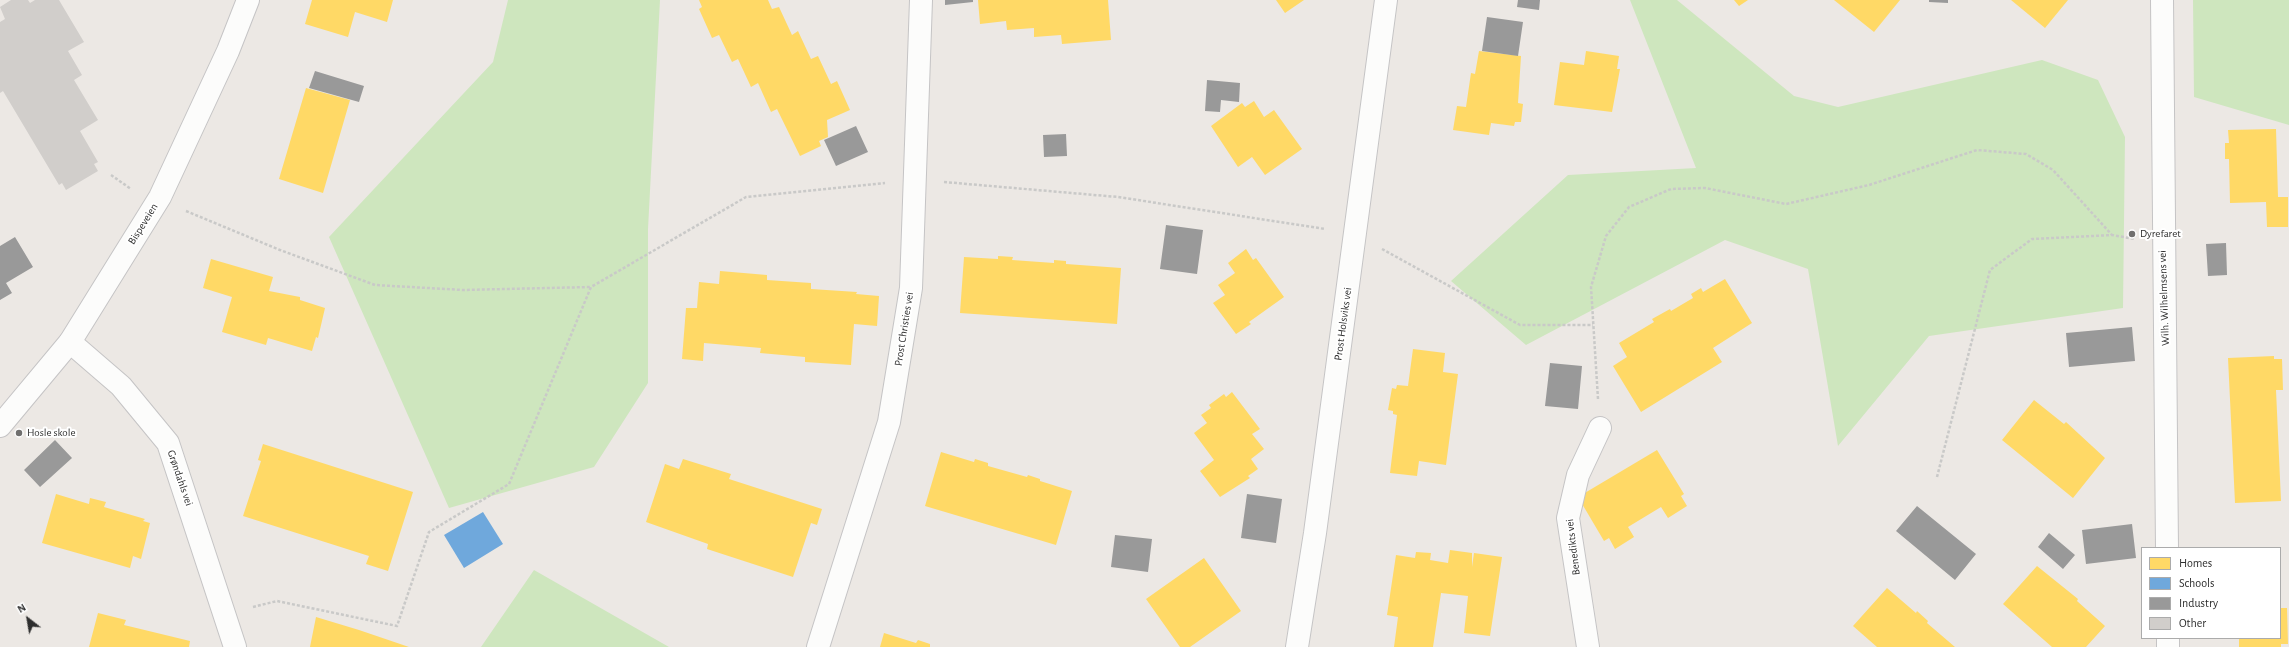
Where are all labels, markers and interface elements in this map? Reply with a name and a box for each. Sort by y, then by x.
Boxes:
street label: Bispeveien [125,201,161,247]
place label: Dyrefaret [2140,227,2181,241]
marker: Dyrefaret [2127,229,2137,239]
street label: Wilh. Wilhelmsens vei [2156,250,2172,346]
street label: Prost Holsviks vei [1331,287,1355,361]
street label: Prost Christies vei [892,291,916,367]
place label: Hosle skole [27,426,75,440]
marker: Hosle skole [14,428,24,438]
street label: Grøndahls vei [164,448,196,508]
street label: Benedikts vei [1563,518,1583,576]
legend [2141,547,2281,639]
text: Homes [2179,557,2212,569]
text: Schools [2179,577,2214,589]
text: Industry [2179,597,2218,609]
north arrow [8,599,48,639]
text: N [15,602,28,615]
text: Other [2179,617,2206,629]

